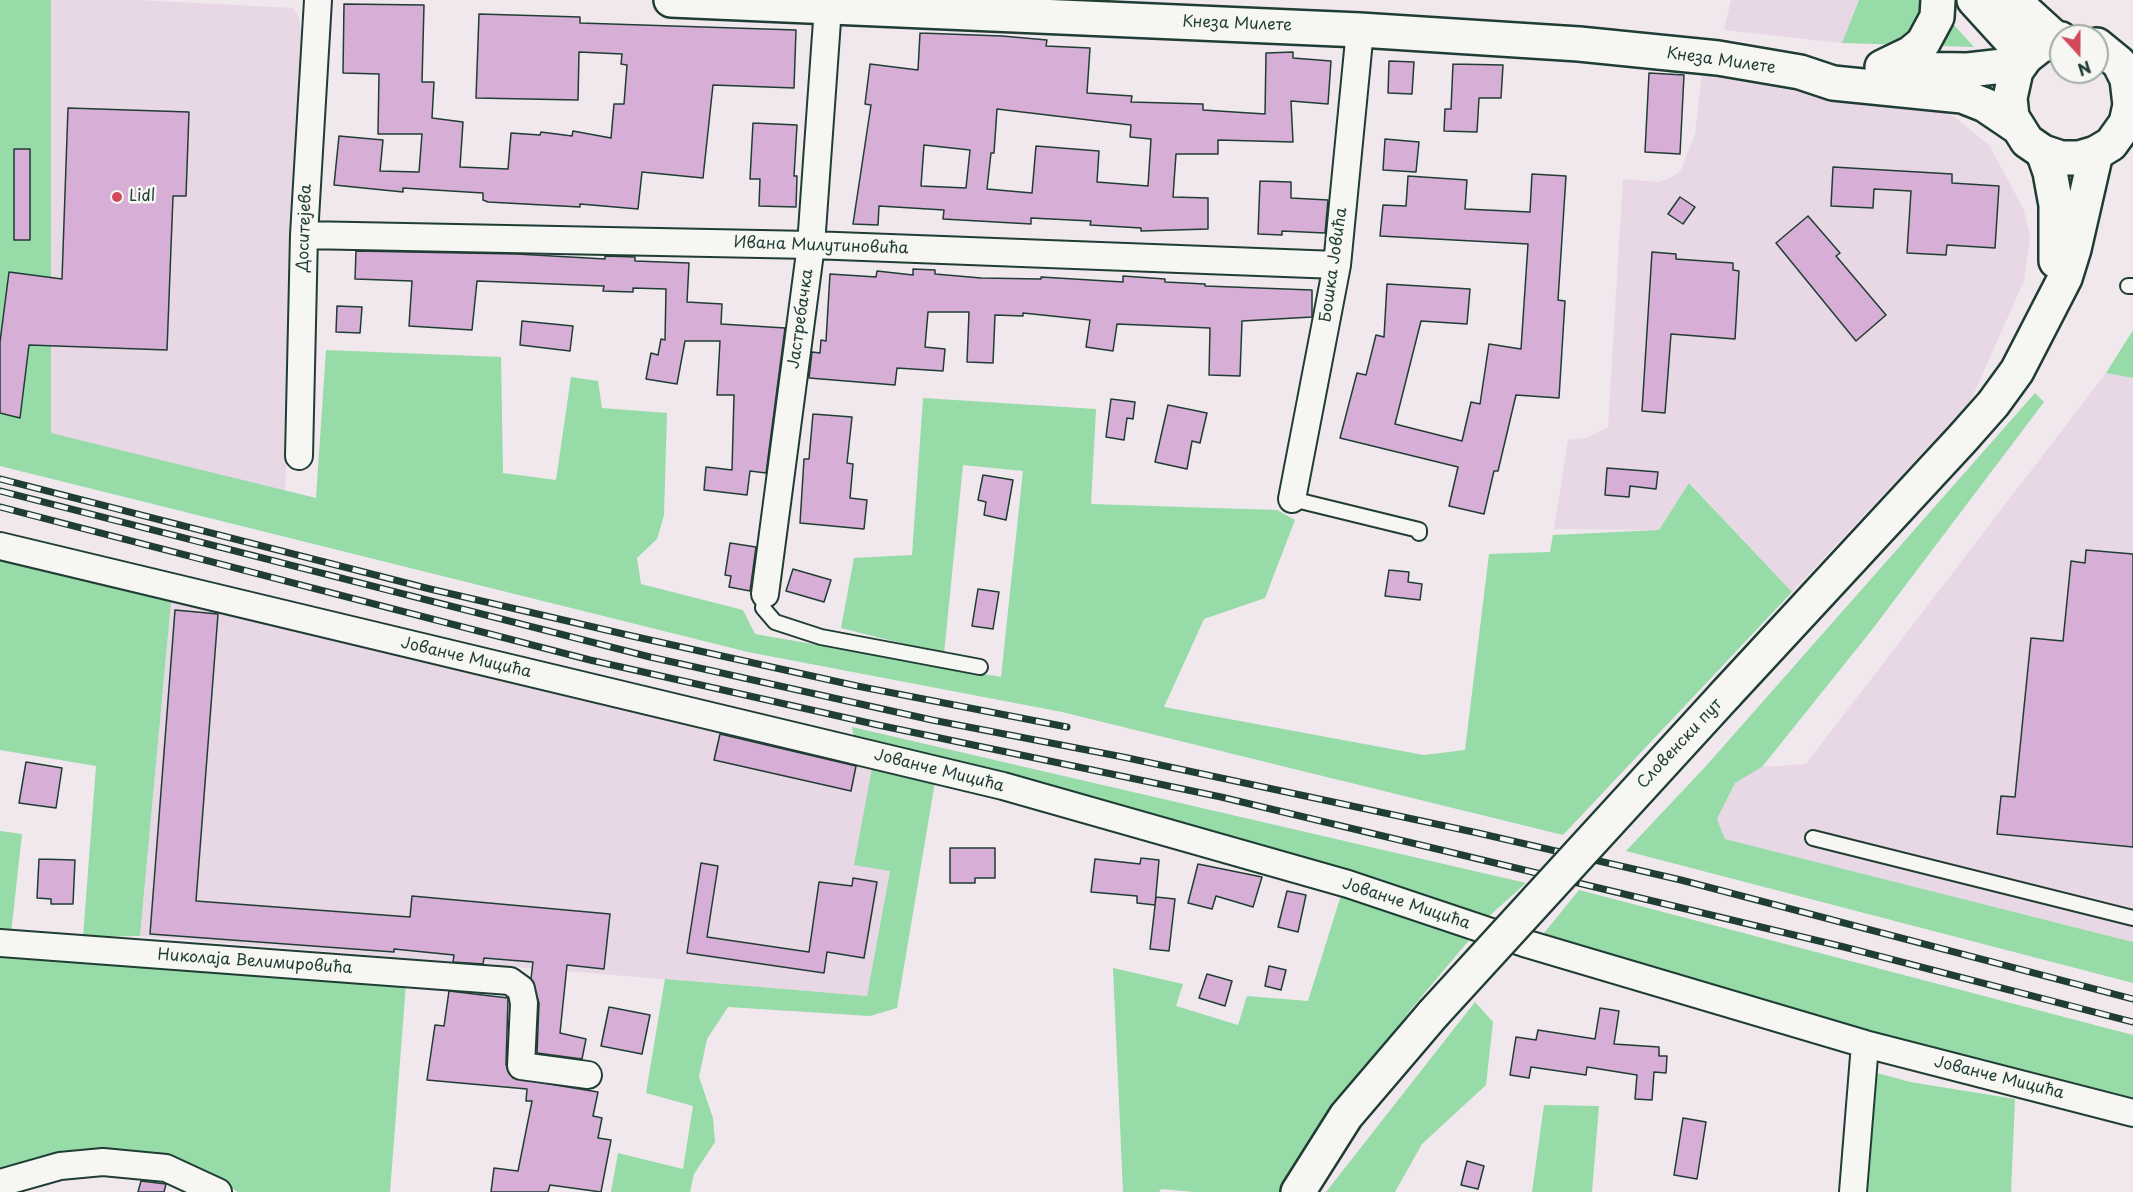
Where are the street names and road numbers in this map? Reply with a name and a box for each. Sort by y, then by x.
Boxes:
street label: Кнеза Милете [1182,12,1292,36]
street label: Кнеза Милете [1665,44,1777,78]
street label: Доситејева [294,184,316,272]
street label: Бошка Јовића [1316,206,1352,324]
street label: Ивана Милутиновића [733,233,909,259]
street label: Јастребачка [784,268,818,370]
street label: Јованче Мицића [399,634,533,682]
street label: Словенски пут [1633,695,1727,793]
street label: Јованче Мицића [872,746,1006,796]
street label: Јованче Мицића [1340,874,1472,934]
street label: Николаја Велимировића [157,946,353,978]
street label: Јованче Мицића [1932,1053,2066,1103]

